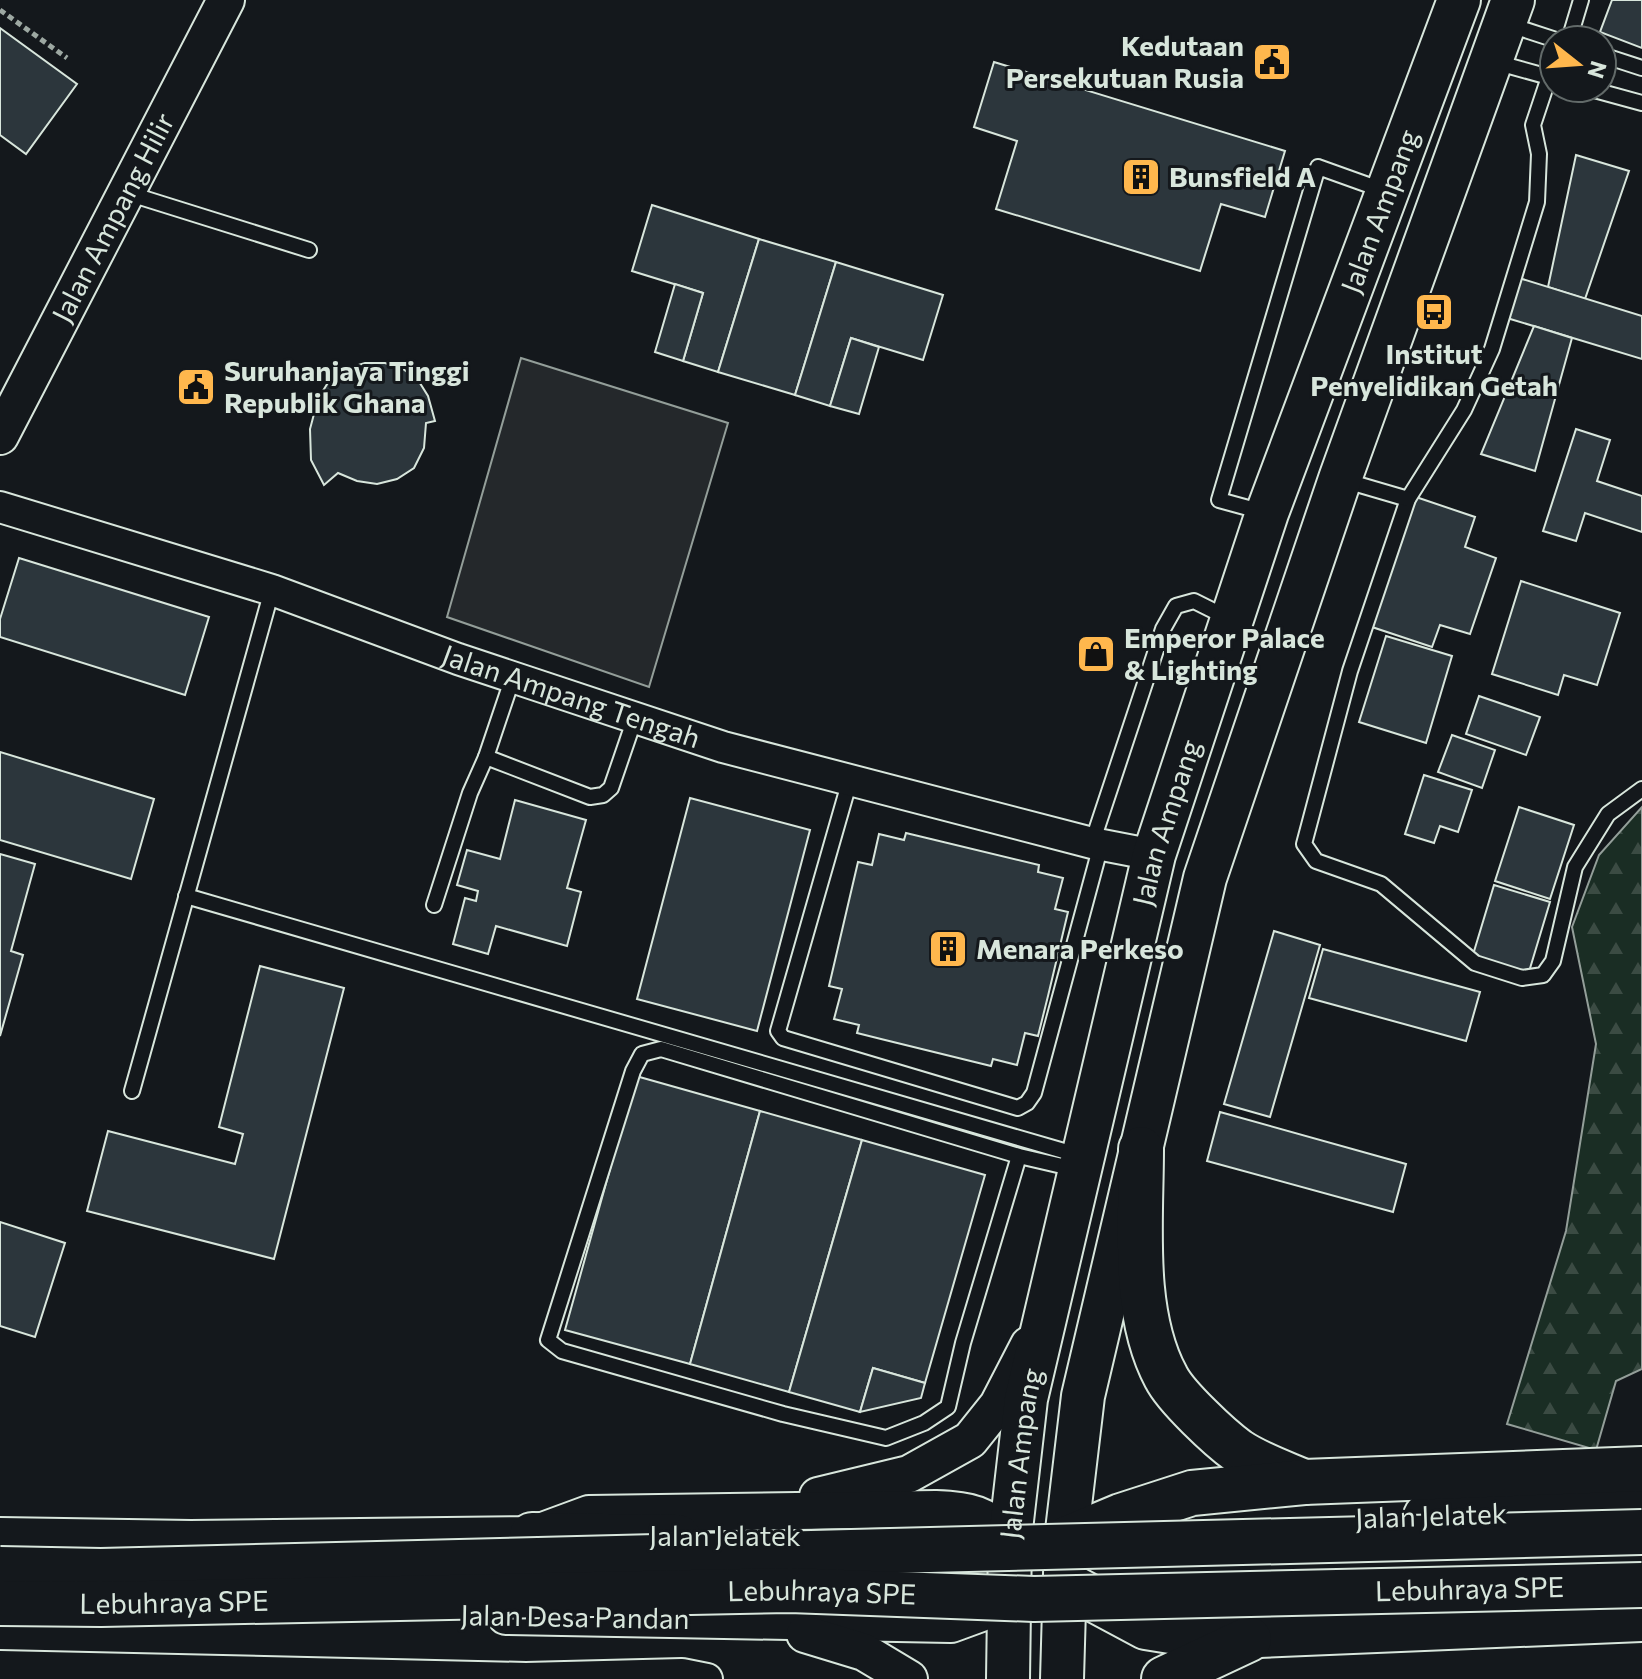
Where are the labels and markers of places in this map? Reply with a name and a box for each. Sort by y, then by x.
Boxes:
place label: Kedutaan Persekutuan Rusia [1006,28,1244,94]
public building icon: Kedutaan Persekutuan Rusia [1251,41,1293,83]
building icon: Bunsfield A [1120,156,1162,198]
place label: Bunsfield A [1169,159,1316,193]
bus stop icon: Institut Penyelidikan Getah [1413,291,1455,333]
place label: Institut Penyelidikan Getah [1310,336,1558,402]
place label: Suruhanjaya Tinggi Republik Ghana [224,353,469,419]
public building icon: Suruhanjaya Tinggi Republik Ghana [175,366,217,408]
place label: Emperor Palace & Lighting [1124,620,1325,686]
shop icon: Emperor Palace & Lighting [1075,633,1117,675]
building icon: Menara Perkeso [927,928,969,970]
place label: Menara Perkeso [976,931,1184,965]

